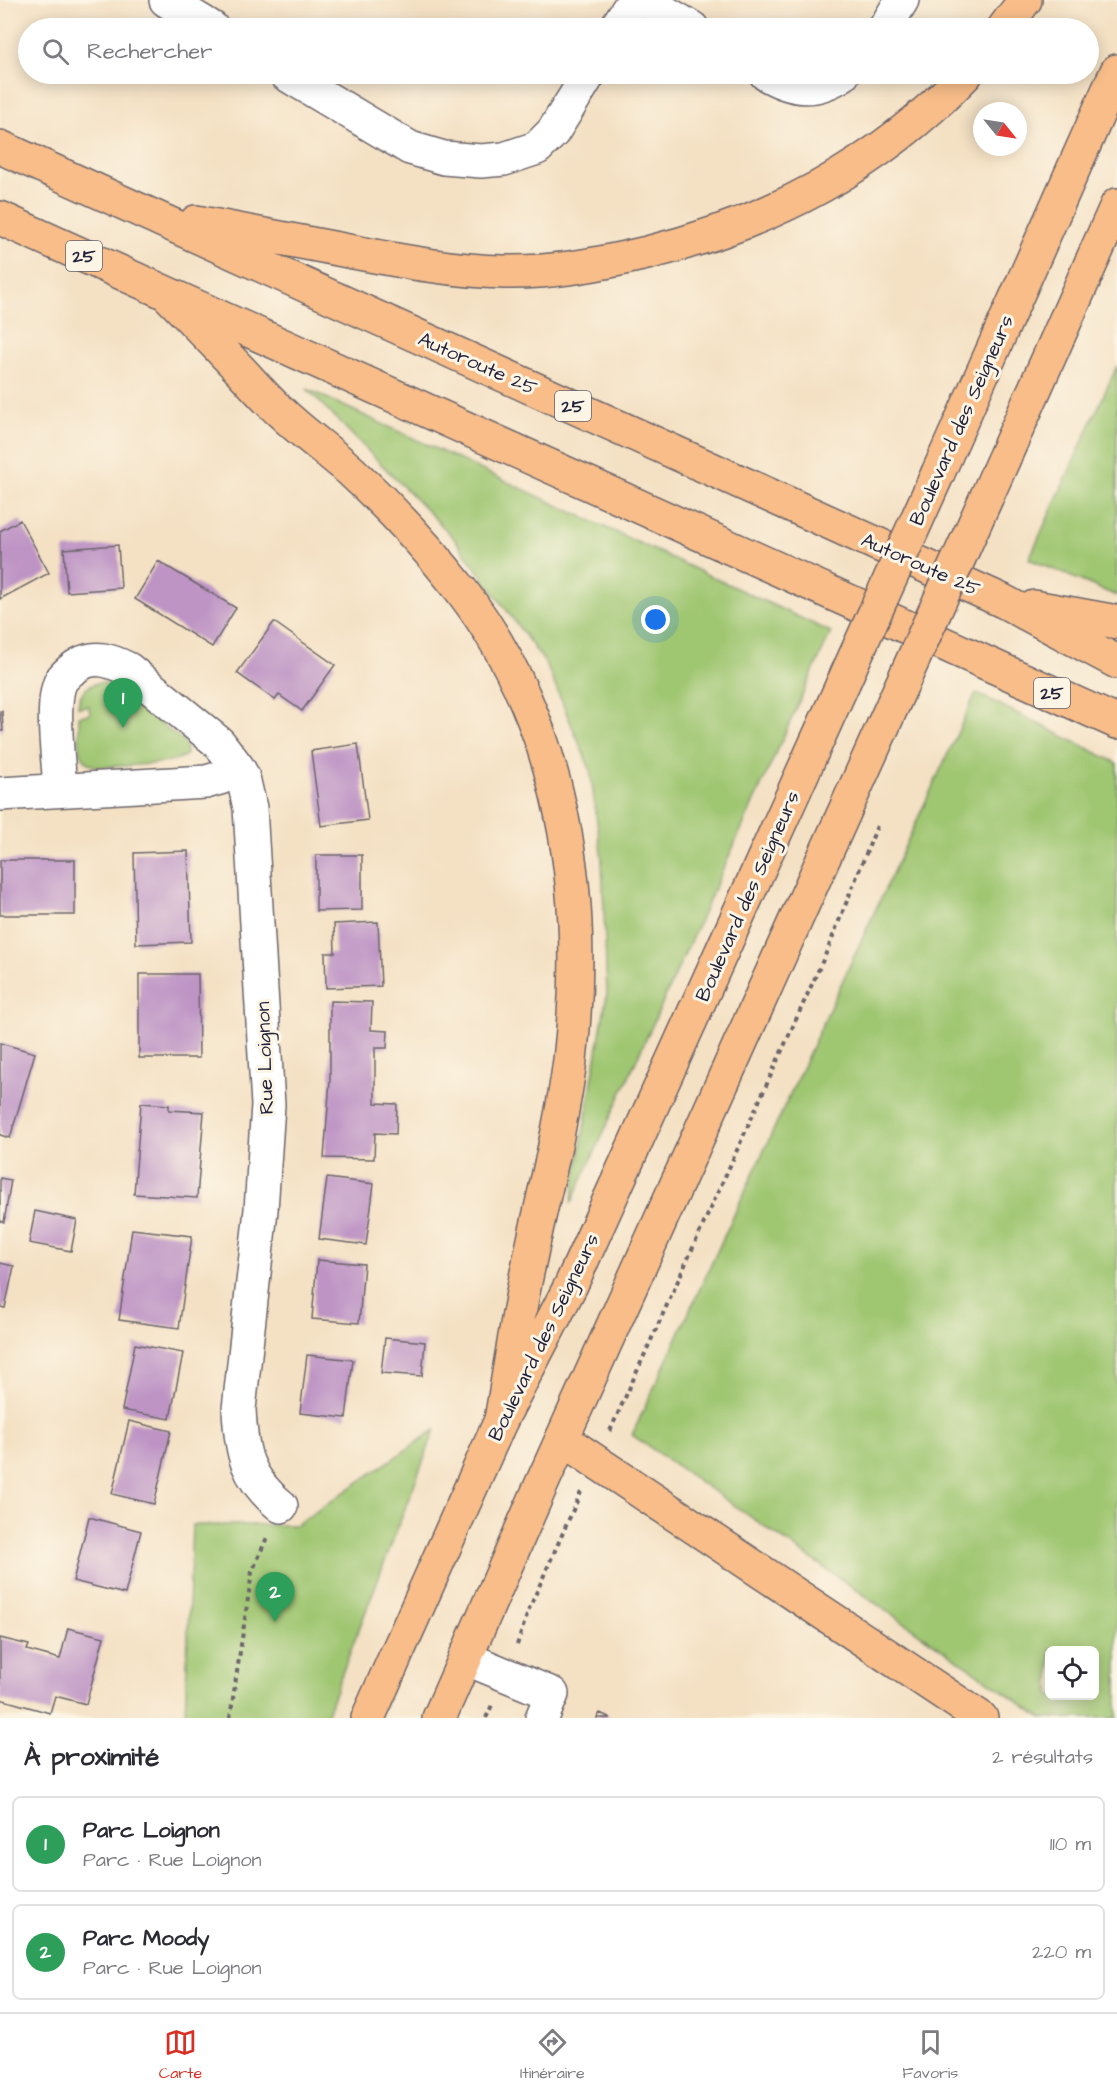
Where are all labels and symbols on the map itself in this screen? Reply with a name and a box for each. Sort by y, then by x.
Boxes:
north arrow [973,102,1027,156]
road number: 25 [66,241,102,271]
street label: Boulevard des Seigneurs [903,311,1022,530]
street label: Autoroute 25 [414,325,541,403]
road number: 25 [555,391,591,421]
street label: Autoroute 25 [857,526,984,604]
your location [641,605,670,634]
pin: 1 [104,678,142,728]
road number: 25 [1034,678,1070,708]
street label: Boulevard des Seigneurs [689,787,808,1006]
street label: Rue Loignon [249,1001,282,1115]
street label: Boulevard des Seigneurs [481,1229,607,1446]
pin: 2 [256,1572,294,1622]

